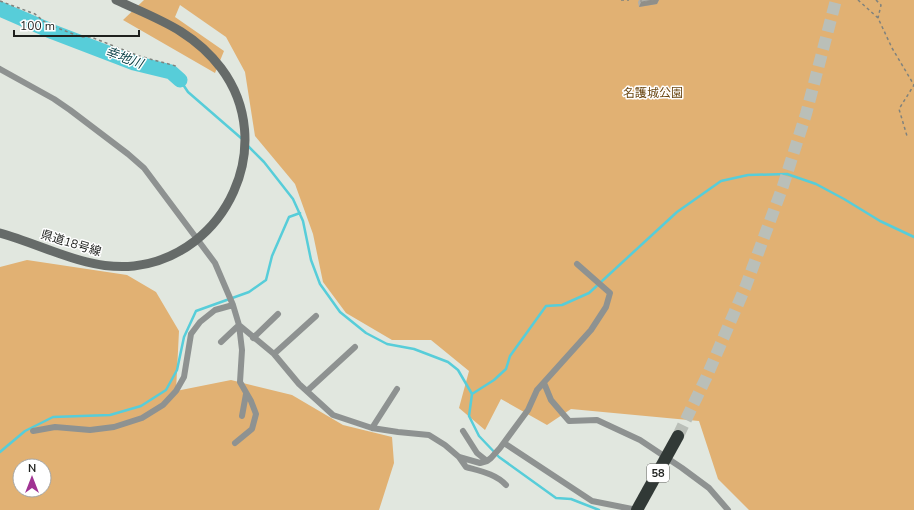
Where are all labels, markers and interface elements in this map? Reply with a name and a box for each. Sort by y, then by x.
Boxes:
scale bar [14,12,139,38]
text: 100 m [20,18,55,34]
water label: 幸地川 [103,43,147,74]
park label: 名護城公園 [623,85,683,101]
street label: 県道18号線 [39,226,103,260]
north arrow [12,458,52,498]
text: N [28,461,36,476]
road number: 58 [647,464,669,482]

